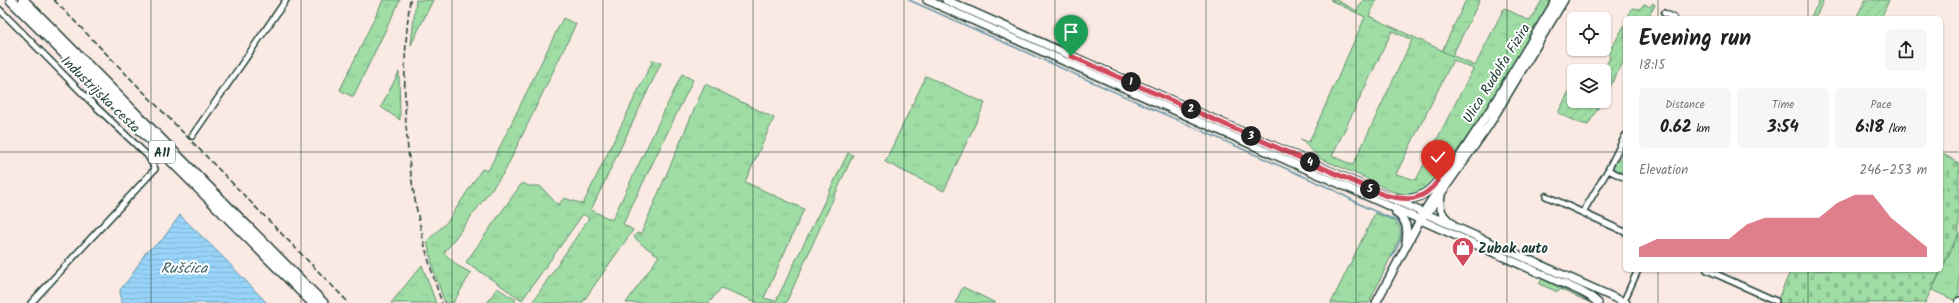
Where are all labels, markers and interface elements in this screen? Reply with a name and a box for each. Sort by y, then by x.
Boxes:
map controls [1567,12,1611,108]
button: locate [1567,12,1611,56]
pin [1054,15,1088,56]
street label: Ulica Rudolfa Fizira [1457,19,1536,128]
icon: arrive [1060,21,1082,43]
text: Evening run [1639,22,1751,57]
button: share [1885,29,1927,71]
street label: Industrijska cesta [55,51,145,139]
text: 18:15 [1639,55,1665,76]
button: layers [1567,64,1611,108]
pin: 1 [1121,72,1141,92]
text: 1 [1129,73,1133,91]
text: Distance [1665,96,1705,114]
text: Time [1772,96,1794,114]
text: Pace [1871,96,1891,114]
pin: 2 [1181,99,1201,119]
text: 2 [1188,100,1194,118]
text: 0.62 [1660,114,1692,141]
text: 3:54 [1767,114,1799,141]
text: 6:18 [1856,114,1884,141]
text: km [1692,120,1710,138]
text: /km [1884,120,1906,138]
pin: 3 [1241,126,1261,146]
text: 3 [1248,127,1254,145]
pin [1421,140,1455,181]
road number: A11 [149,141,175,163]
icon: check [1427,146,1449,168]
pin: 4 [1300,152,1320,172]
text: 4 [1307,153,1313,171]
text: Elevation [1639,160,1688,181]
text: 246–253 m [1860,160,1927,181]
pin: 5 [1360,179,1380,199]
text: 5 [1367,180,1373,198]
shop icon: Zubak auto [1450,235,1476,268]
place label: Zubak auto [1478,238,1548,260]
water label: Rušćica [161,257,208,281]

